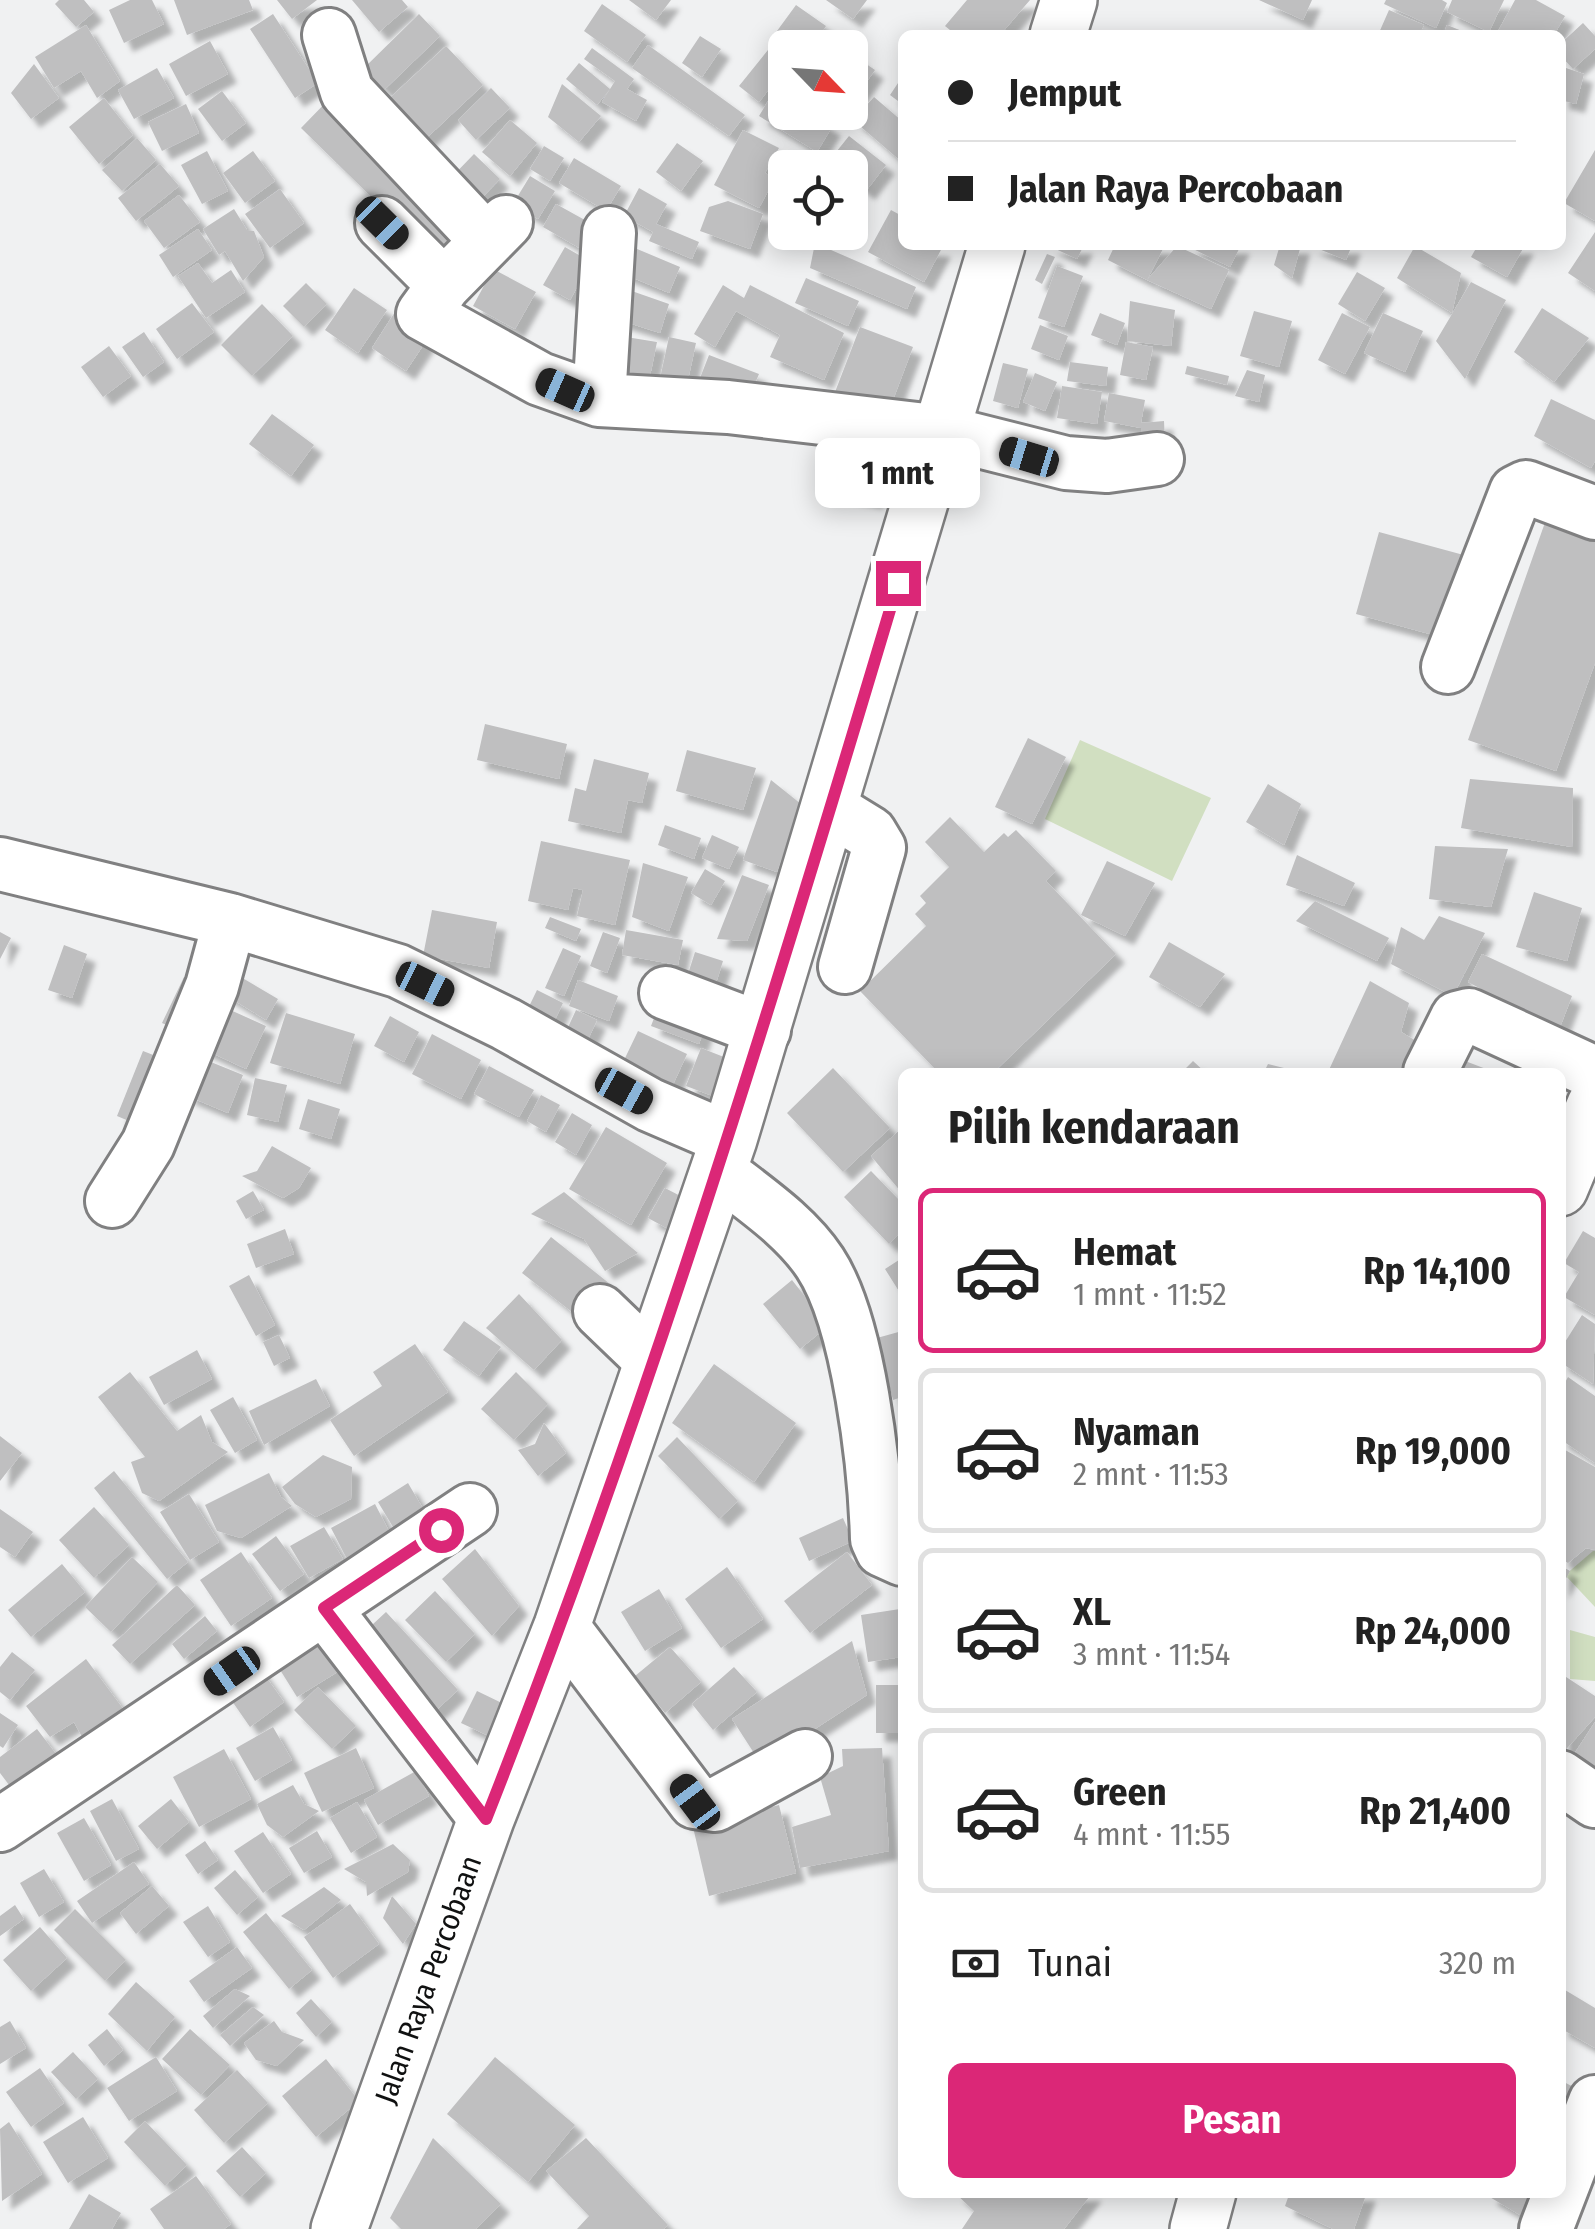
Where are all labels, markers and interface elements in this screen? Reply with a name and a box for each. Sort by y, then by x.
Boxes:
north arrow [768,30,868,130]
map controls [768,30,868,250]
text: Jemput [1008,70,1121,116]
button: locate [768,150,868,250]
text: Jalan Raya Percobaan [1008,166,1343,212]
car [350,191,414,255]
car [531,364,599,416]
car [996,434,1062,480]
callout: 1 mnt [816,438,980,508]
text: 1 mnt [861,454,934,492]
route end [876,561,921,606]
car [391,957,459,1011]
car [590,1063,658,1119]
text: Pilih kendaraan [948,1101,1240,1155]
icon: car [953,1226,1043,1316]
text: Hemat [1073,1229,1176,1275]
text: Rp 14,100 [1363,1248,1511,1294]
text: 1 mnt · 11:52 [1073,1275,1227,1313]
icon: car [953,1406,1043,1496]
text: Nyaman [1073,1409,1200,1455]
text: Rp 19,000 [1355,1428,1511,1474]
text: 2 mnt · 11:53 [1073,1455,1229,1493]
route start [419,1508,464,1553]
icon: car [953,1586,1043,1676]
text: XL [1073,1589,1111,1635]
text: Rp 24,000 [1354,1608,1511,1654]
text: 3 mnt · 11:54 [1073,1635,1230,1673]
car [199,1642,265,1700]
icon: car [953,1766,1043,1856]
car [665,1769,725,1835]
text: Green [1073,1769,1167,1815]
text: Rp 21,400 [1359,1788,1511,1834]
text: 4 mnt · 11:55 [1073,1815,1230,1853]
street label: Jalan Raya Percobaan [367,1851,489,2109]
icon: cash [948,1936,1003,1991]
text: Tunai [1028,1940,1112,1986]
text: 320 m [1439,1944,1516,1982]
button: Pesan [948,2063,1516,2178]

